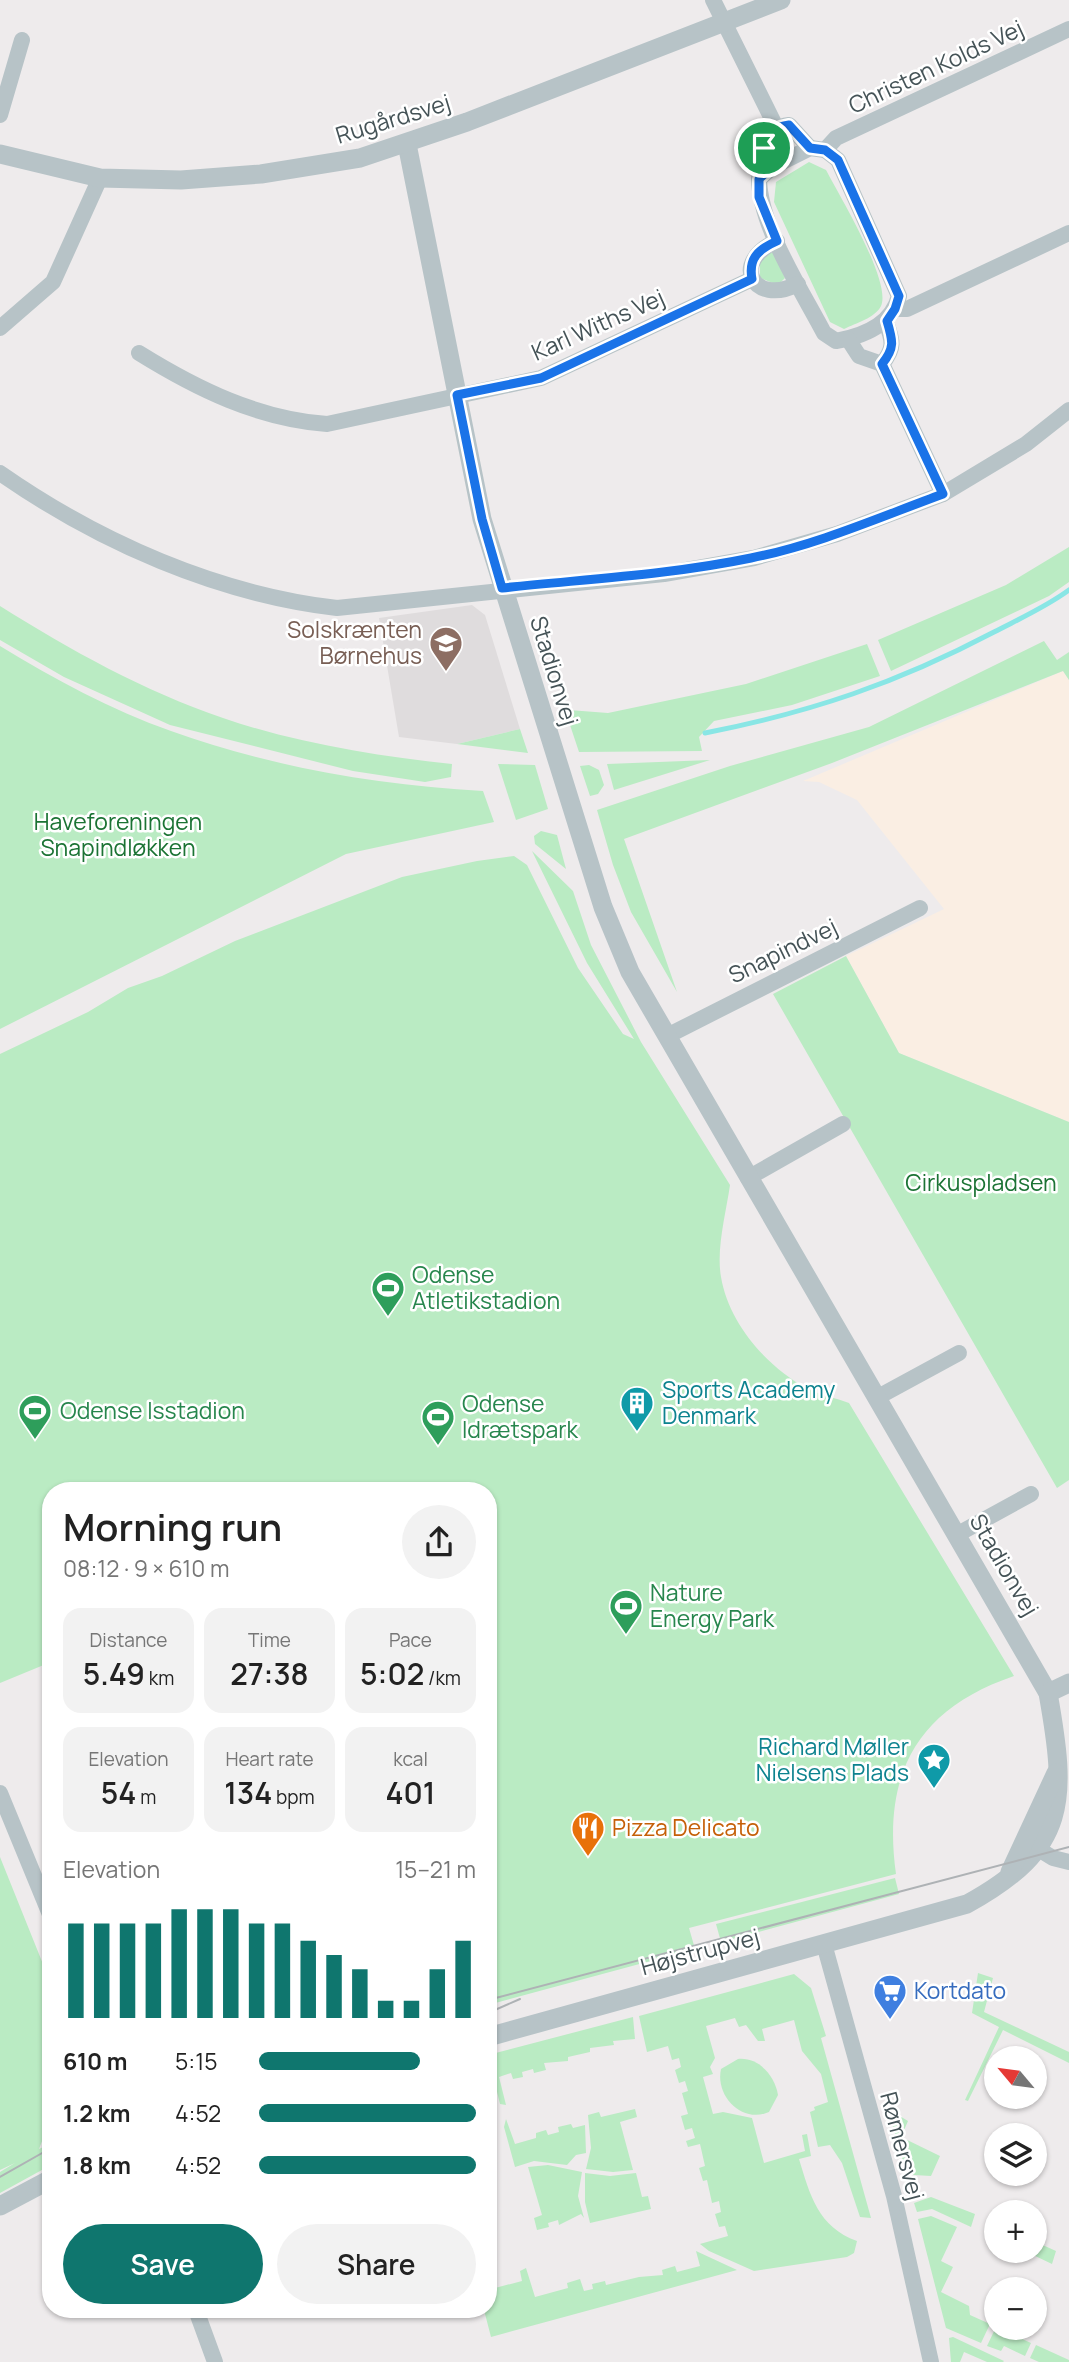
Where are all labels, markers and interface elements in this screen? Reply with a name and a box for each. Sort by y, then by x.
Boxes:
street label: Christen Kolds Vej [843,12,1028,121]
street label: Rugårdsvej [331,85,454,151]
pin [734,118,794,178]
icon: arrive [745,129,783,167]
street label: Karl Withs Vej [526,281,669,368]
street label: Stadionvej [523,612,587,729]
place label: Solskrænten Børnehus [287,613,422,671]
school or university icon: Solskrænten Børnehus [427,624,465,673]
park label: Haveforeningen Snapindløkken [34,805,202,863]
street label: Snapindvej [723,910,842,990]
park label: Cirkuspladsen [905,1166,1057,1198]
place label: Odense Atletikstadion [412,1258,560,1316]
sports icon: Odense Atletikstadion [369,1269,407,1318]
place label: Sports Academy Denmark [662,1373,835,1431]
building icon: Sports Academy Denmark [618,1384,656,1433]
place label: Odense Idrætspark [462,1387,578,1445]
sports icon: Odense Isstadion [16,1392,54,1441]
place label: Odense Isstadion [60,1394,245,1426]
sports icon: Odense Idrætspark [419,1398,457,1447]
text: Morning run [63,1500,282,1552]
button: share [402,1505,476,1579]
street label: Stadionvej [963,1508,1047,1621]
text: 08:12 · 9 × 610 m [63,1552,229,1584]
place label: Nature Energy Park [650,1576,775,1634]
sports icon: Nature Energy Park [607,1587,645,1636]
text: Distance [90,1627,167,1653]
text: Time [248,1627,291,1653]
text: Pace [389,1627,432,1653]
text: 5.49 [83,1653,145,1694]
text: 27:38 [230,1653,309,1694]
text: 5:02 [360,1653,424,1694]
text: km [145,1665,174,1691]
text: /km [424,1665,461,1691]
place label: Richard Møller Nielsens Plads [756,1730,909,1788]
place icon: Richard Møller Nielsens Plads [915,1741,953,1790]
text: Elevation [88,1746,169,1772]
text: Heart rate [225,1746,314,1772]
text: kcal [393,1746,428,1772]
text: 54 [101,1772,136,1813]
text: 134 [224,1772,272,1813]
text: 401 [386,1772,436,1813]
text: m [136,1784,156,1810]
text: bpm [272,1784,315,1810]
restaurant icon: Pizza Delicato [569,1809,607,1858]
place label: Pizza Delicato [612,1811,760,1843]
text: Elevation [63,1853,160,1885]
text: 15–21 m [395,1853,476,1885]
street label: Højstrupvej [637,1920,763,1982]
supermarket icon: Kortdato [871,1972,909,2021]
place label: Kortdato [914,1974,1006,2006]
text: 610 m [63,2045,127,2077]
text: 5:15 [175,2045,217,2077]
north arrow [984,2046,1046,2109]
map controls [984,2046,1047,2340]
street label: Rømersvej [873,2088,933,2203]
text: 1.2 km [63,2097,130,2129]
text: 4:52 [175,2097,221,2129]
button: layers [984,2123,1047,2186]
text: 1.8 km [63,2149,131,2181]
text: 4:52 [175,2149,221,2181]
button: + [984,2200,1047,2263]
button: Save [63,2224,263,2304]
button: Share [277,2224,476,2304]
button: − [984,2277,1047,2340]

